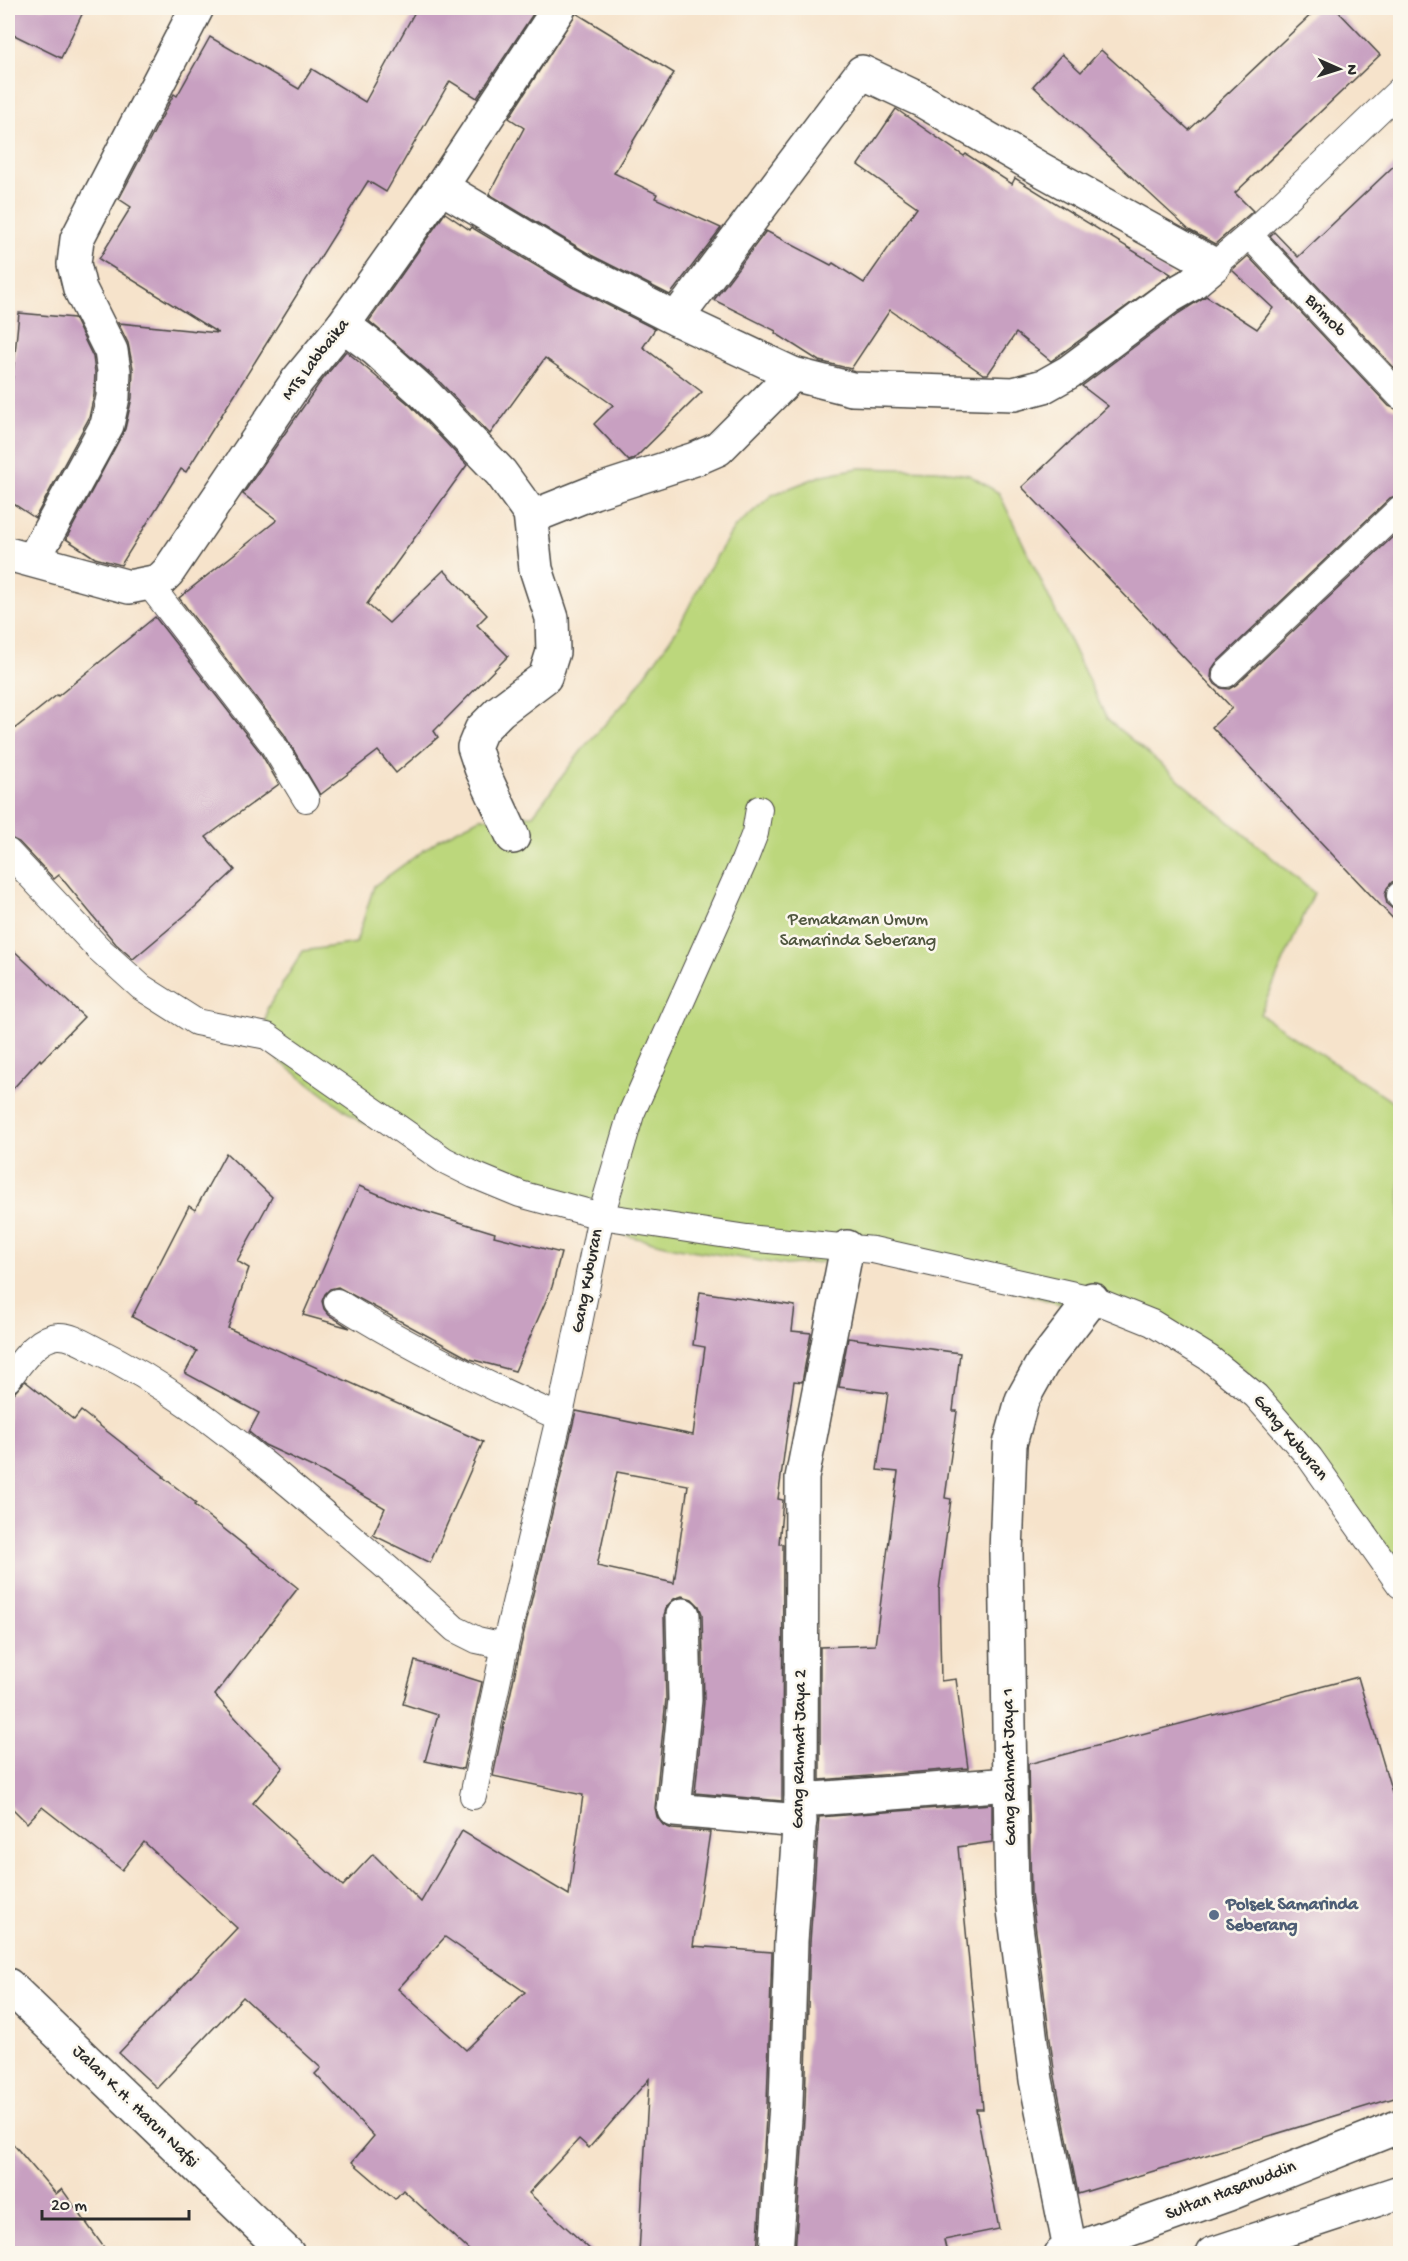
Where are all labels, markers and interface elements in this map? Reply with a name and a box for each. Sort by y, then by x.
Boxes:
north arrow [1309,39,1369,99]
text: N [1341,64,1360,76]
street label: Brimob [1299,289,1350,342]
street label: MTs Labbaika [278,314,355,405]
park label: Pemakaman Umum Samarinda Seberang [780,910,936,952]
street label: Gang Kuburan [568,1227,608,1335]
street label: Gang Kuburan [1248,1391,1332,1486]
street label: Gang Rahmat Jaya 2 [788,1669,812,1829]
street label: Gang Rahmat Jaya 1 [998,1688,1022,1846]
place label: Polsek Samarinda Seberang [1225,1895,1359,1937]
marker: Polsek Samarinda Seberang [1207,1908,1221,1922]
street label: Jalan K.H. Harun Nafsi [67,2041,203,2173]
street label: Sultan Hasanuddin [1163,2156,1300,2226]
scale bar [42,2183,189,2221]
text: 20 m [51,2196,87,2217]

